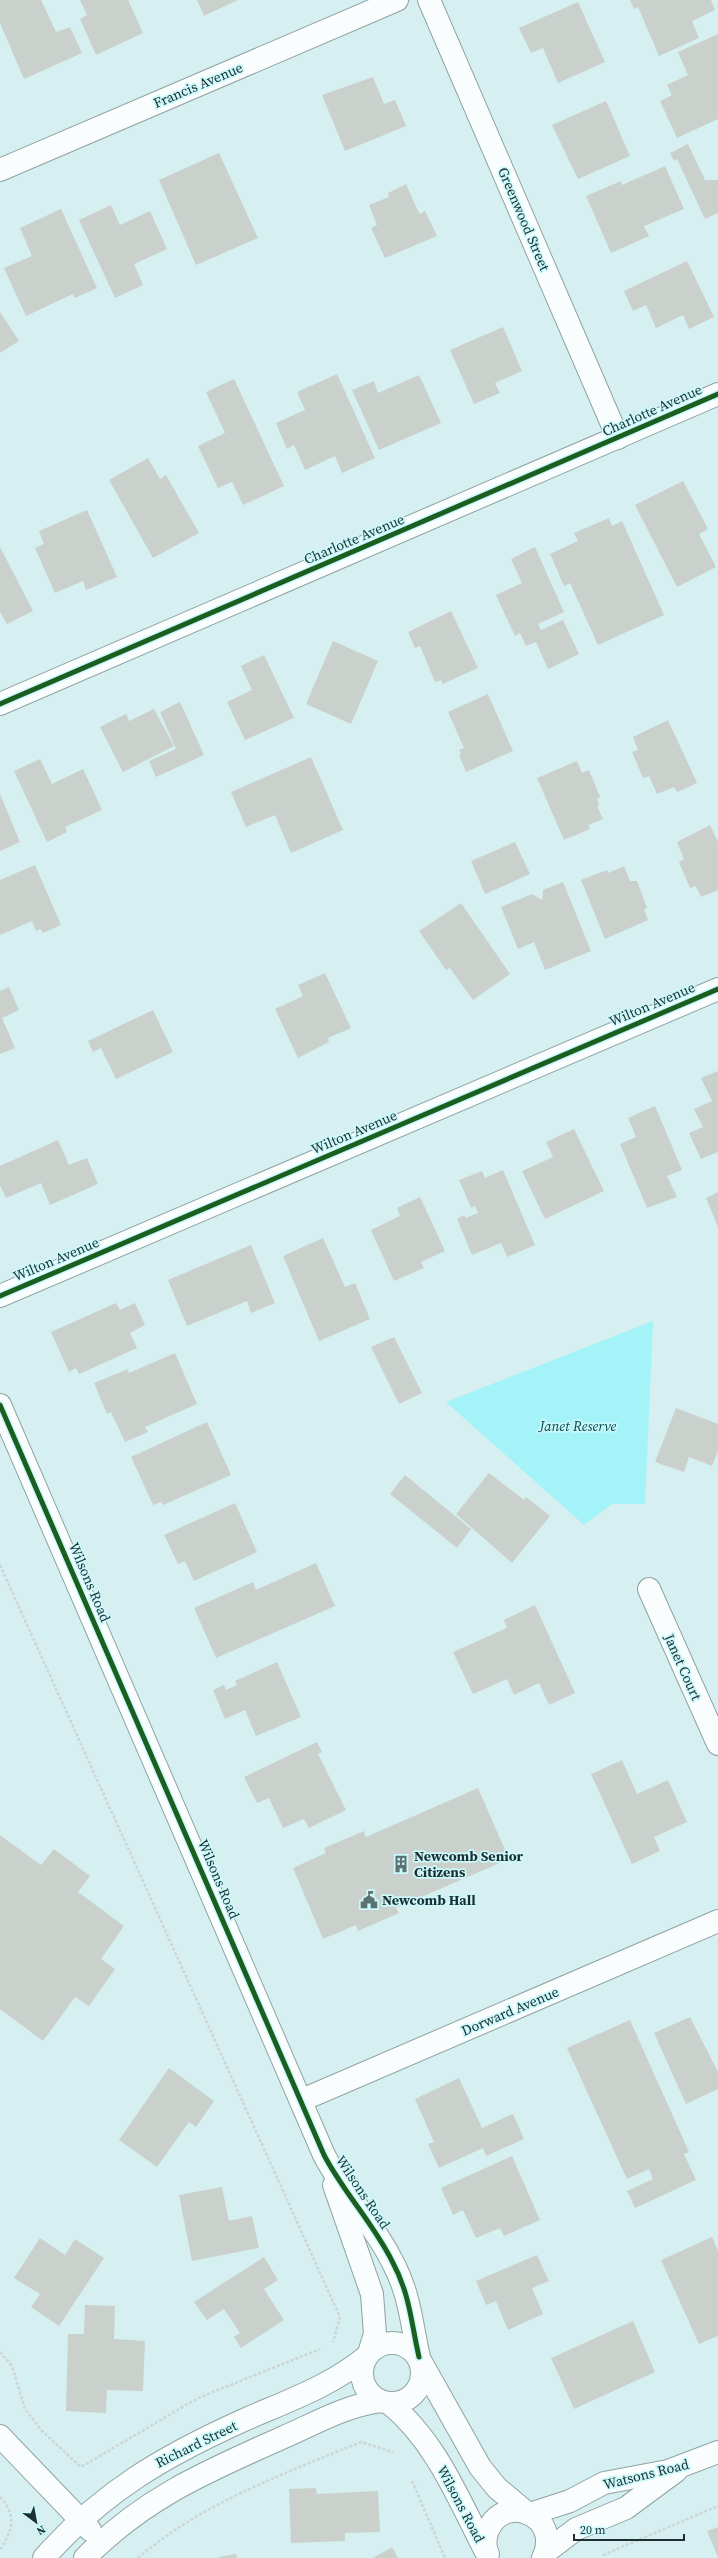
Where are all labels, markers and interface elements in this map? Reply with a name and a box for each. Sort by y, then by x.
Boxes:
street label: Francis Avenue [150,57,246,113]
street label: Greenwood Street [493,164,555,274]
street label: Charlotte Avenue [599,379,705,441]
street label: Charlotte Avenue [301,509,407,569]
street label: Wilton Avenue [606,977,698,1031]
street label: Wilton Avenue [308,1105,400,1159]
street label: Wilton Avenue [10,1232,102,1286]
park label: Janet Reserve [538,1416,617,1436]
street label: Wilsons Road [64,1539,116,1625]
street label: Janet Court [659,1630,707,1704]
street label: Wilsons Road [193,1836,245,1922]
place label: Newcomb Senior Citizens [414,1846,524,1882]
building icon: Newcomb Senior Citizens [391,1854,411,1874]
public building icon: Newcomb Hall [359,1890,379,1910]
place label: Newcomb Hall [382,1890,476,1910]
street label: Dorward Avenue [458,1981,562,2041]
street label: Wilsons Road [331,2151,395,2233]
street label: Richard Street [152,2415,241,2472]
street label: Watsons Road [601,2454,691,2494]
street label: Wilsons Road [432,2462,490,2546]
north arrow [16,2502,56,2542]
scale bar [574,2516,684,2542]
text: N [34,2522,48,2539]
text: 20 m [580,2522,606,2538]

